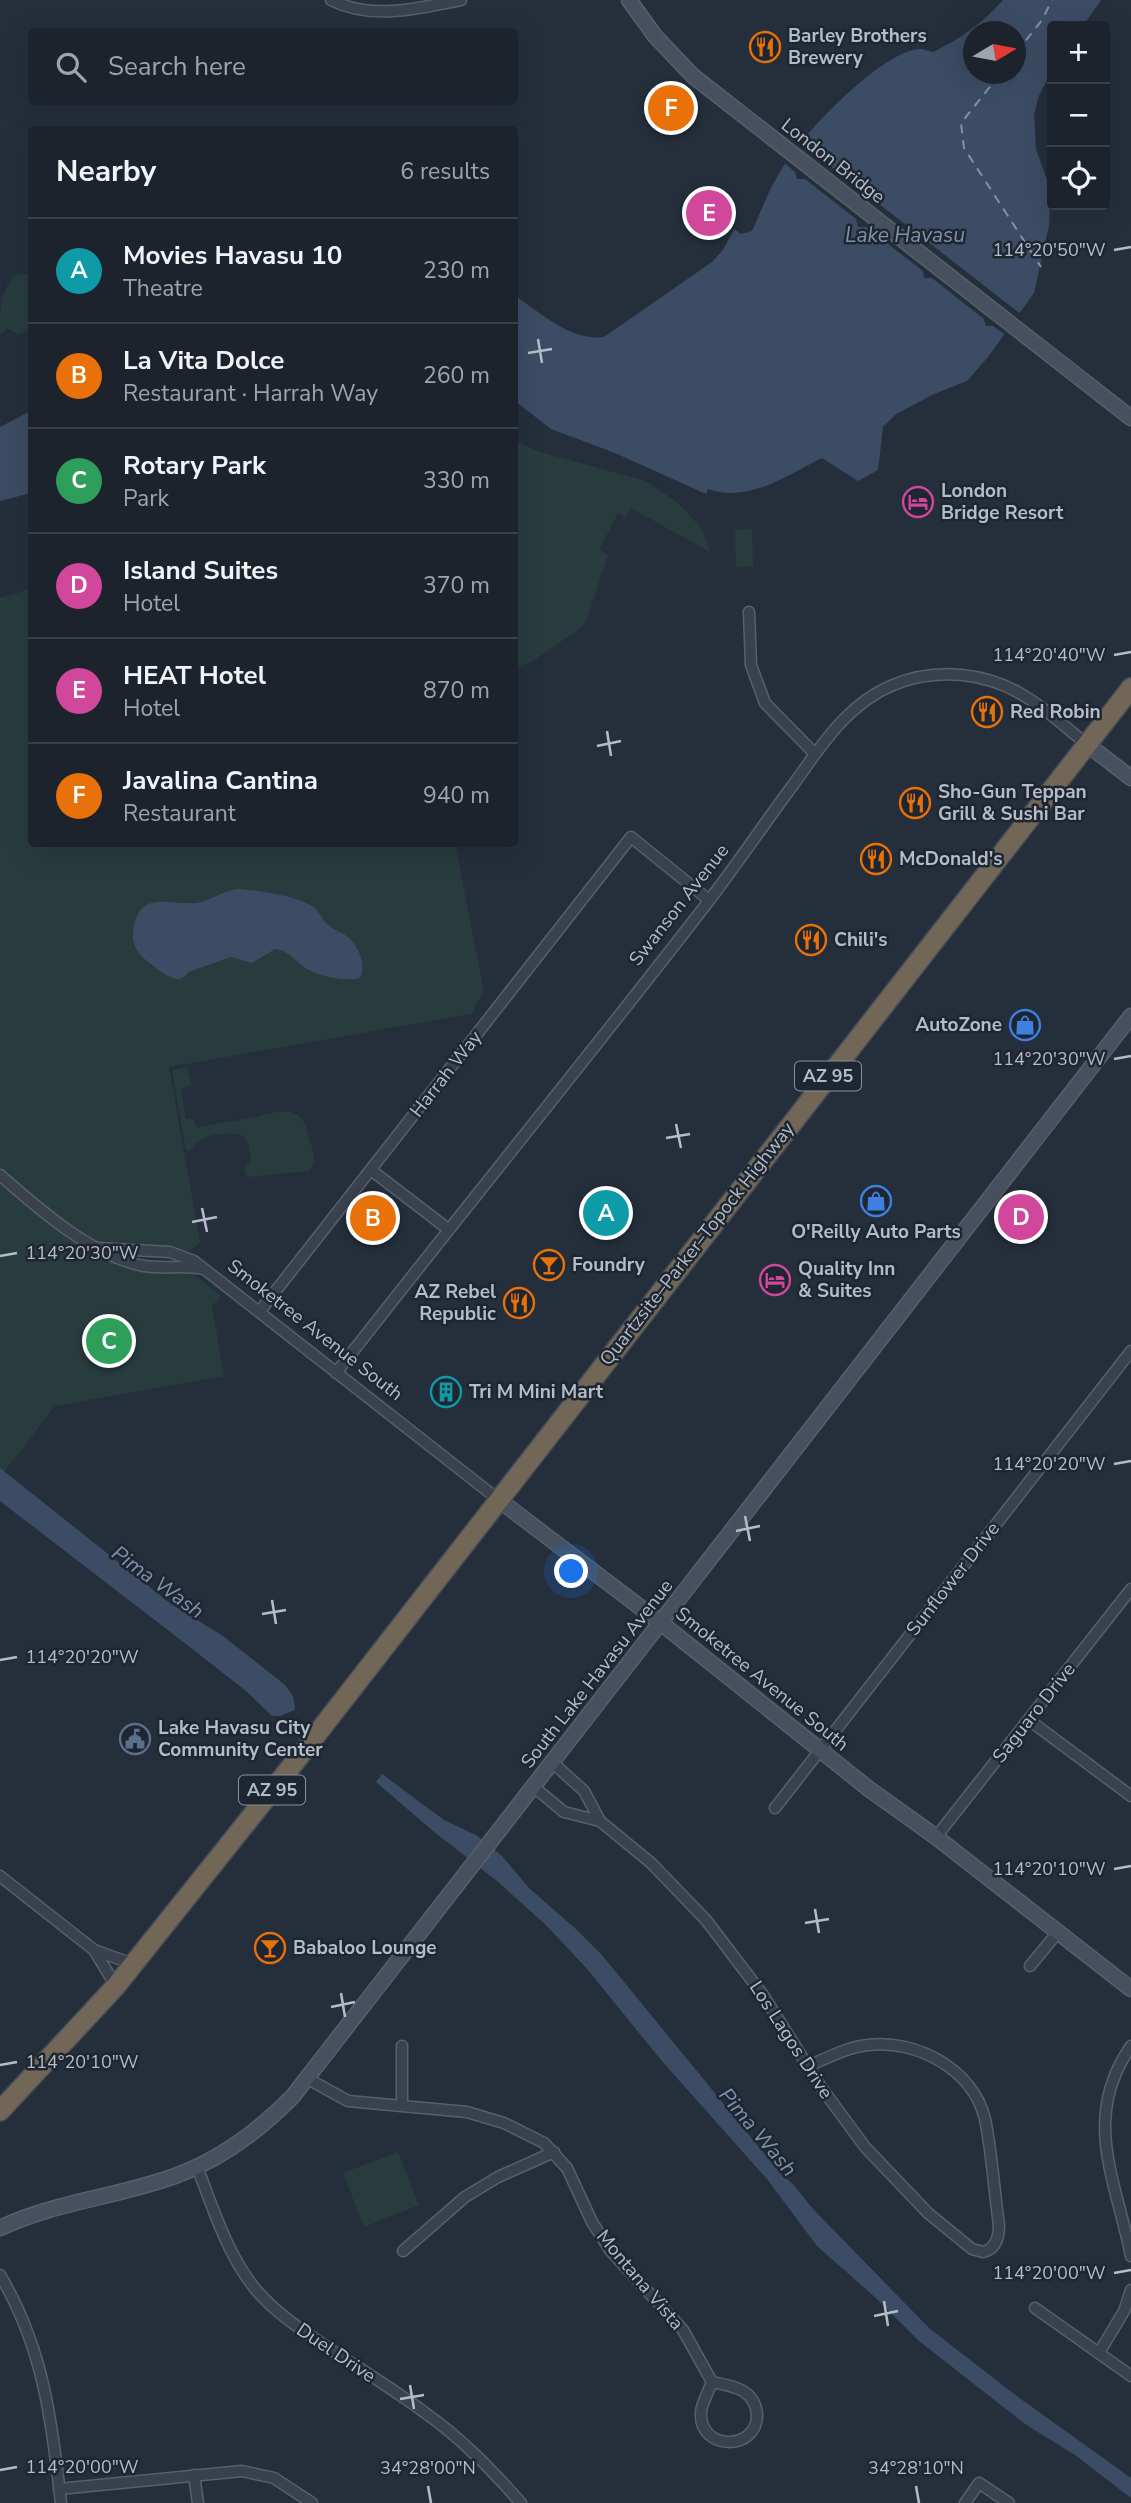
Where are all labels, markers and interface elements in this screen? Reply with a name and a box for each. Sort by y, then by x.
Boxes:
north arrow [963,21,1026,84]
map controls [1047,21,1110,210]
button: + [1047,21,1110,84]
place label: Barley Brothers Brewery [788,23,927,71]
search box [28,28,518,105]
restaurant icon: Barley Brothers Brewery [748,30,782,64]
icon: search [52,48,90,86]
text: Search here [108,49,246,84]
pin: F [648,82,694,134]
button: − [1047,84,1110,147]
street label: London Bridge [776,112,890,210]
button: locate [1047,147,1110,210]
text: Nearby [56,151,156,192]
text: 6 results [400,156,490,187]
pin: E [686,187,732,239]
water label: Lake Havasu [845,221,965,249]
text: Movies Havasu 10 [123,238,342,273]
text: 114°20'50"W [992,238,1106,262]
text: A [70,255,88,286]
text: 230 m [423,255,490,286]
text: Theatre [123,273,203,304]
text: La Vita Dolce [123,343,284,378]
text: B [71,360,87,391]
text: 260 m [423,360,490,391]
text: Restaurant · Harrah Way [123,378,378,409]
text: Rotary Park [123,448,266,483]
text: C [71,465,87,496]
text: 330 m [423,465,490,496]
place label: London Bridge Resort [941,478,1064,526]
text: Park [123,483,169,514]
hotel icon: London Bridge Resort [901,485,935,519]
text: Island Suites [123,553,278,588]
text: D [70,570,88,601]
text: 370 m [423,570,490,601]
text: Hotel [123,588,180,619]
text: 114°20'40"W [992,643,1106,667]
text: HEAT Hotel [123,658,266,693]
text: E [72,675,86,706]
text: 870 m [423,675,490,706]
text: Hotel [123,693,180,724]
restaurant icon: Red Robin [970,695,1004,729]
place label: Red Robin [1010,699,1101,725]
text: Javalina Cantina [123,763,318,798]
place label: Sho-Gun Teppan Grill & Sushi Bar [938,779,1087,827]
text: F [73,780,85,811]
text: 940 m [423,780,490,811]
restaurant icon: Sho-Gun Teppan Grill & Sushi Bar [898,786,932,820]
text: Restaurant [123,798,236,829]
street label: Swanson Avenue [623,839,735,971]
restaurant icon: McDonald's [859,842,893,876]
place label: McDonald's [899,846,1003,872]
restaurant icon: Chili's [794,923,828,957]
place label: Chili's [834,927,888,953]
shop icon: AutoZone [1008,1008,1042,1042]
place label: AutoZone [915,1012,1002,1038]
street label: Harrah Way [404,1025,488,1123]
text: 114°20'30"W [992,1047,1106,1071]
road number: AZ 95 [795,1062,861,1091]
street label: Quartzsite–Parker–Topock Highway [594,1117,800,1371]
shop icon: O'Reilly Auto Parts [859,1184,893,1218]
pin: A [583,1187,629,1239]
pin: D [998,1191,1044,1243]
pin: B [350,1192,396,1244]
place label: O'Reilly Auto Parts [791,1219,961,1245]
text: 114°20'30"W [25,1241,139,1265]
bar icon: Foundry [532,1248,566,1282]
place label: Foundry [572,1252,646,1278]
street label: Smoketree Avenue South [222,1253,408,1407]
place label: Quality Inn & Suites [798,1256,895,1304]
hotel icon: Quality Inn & Suites [758,1263,792,1297]
place label: AZ Rebel Republic [415,1279,496,1327]
restaurant icon: AZ Rebel Republic [502,1286,536,1320]
pin: C [86,1315,132,1367]
building icon: Tri M Mini Mart [429,1375,463,1409]
place label: Tri M Mini Mart [469,1379,604,1405]
text: 114°20'20"W [992,1452,1106,1476]
street label: Sunflower Drive [900,1517,1006,1641]
water label: Pima Wash [106,1539,210,1625]
your location [554,1554,588,1588]
street label: South Lake Havasu Avenue [515,1574,679,1774]
street label: Smoketree Avenue South [670,1601,854,1757]
text: 114°20'20"W [25,1645,139,1669]
street label: Saguaro Drive [987,1657,1081,1769]
place label: Lake Havasu City Community Center [158,1715,323,1763]
public building icon: Lake Havasu City Community Center [118,1722,152,1756]
road number: AZ 95 [239,1776,305,1804]
text: 114°20'10"W [992,1857,1106,1881]
bar icon: Babaloo Lounge [253,1931,287,1965]
place label: Babaloo Lounge [293,1935,437,1961]
street label: Los Lagos Drive [743,1976,839,2104]
text: 114°20'10"W [25,2050,139,2074]
water label: Pima Wash [713,2082,803,2182]
street label: Montana Vista [590,2224,690,2336]
text: 114°20'00"W [992,2261,1106,2285]
street label: Duel Drive [291,2317,381,2389]
text: 114°20'00"W [25,2455,139,2479]
text: 34°28'00"N [380,2456,476,2480]
text: 34°28'10"N [868,2456,964,2480]

